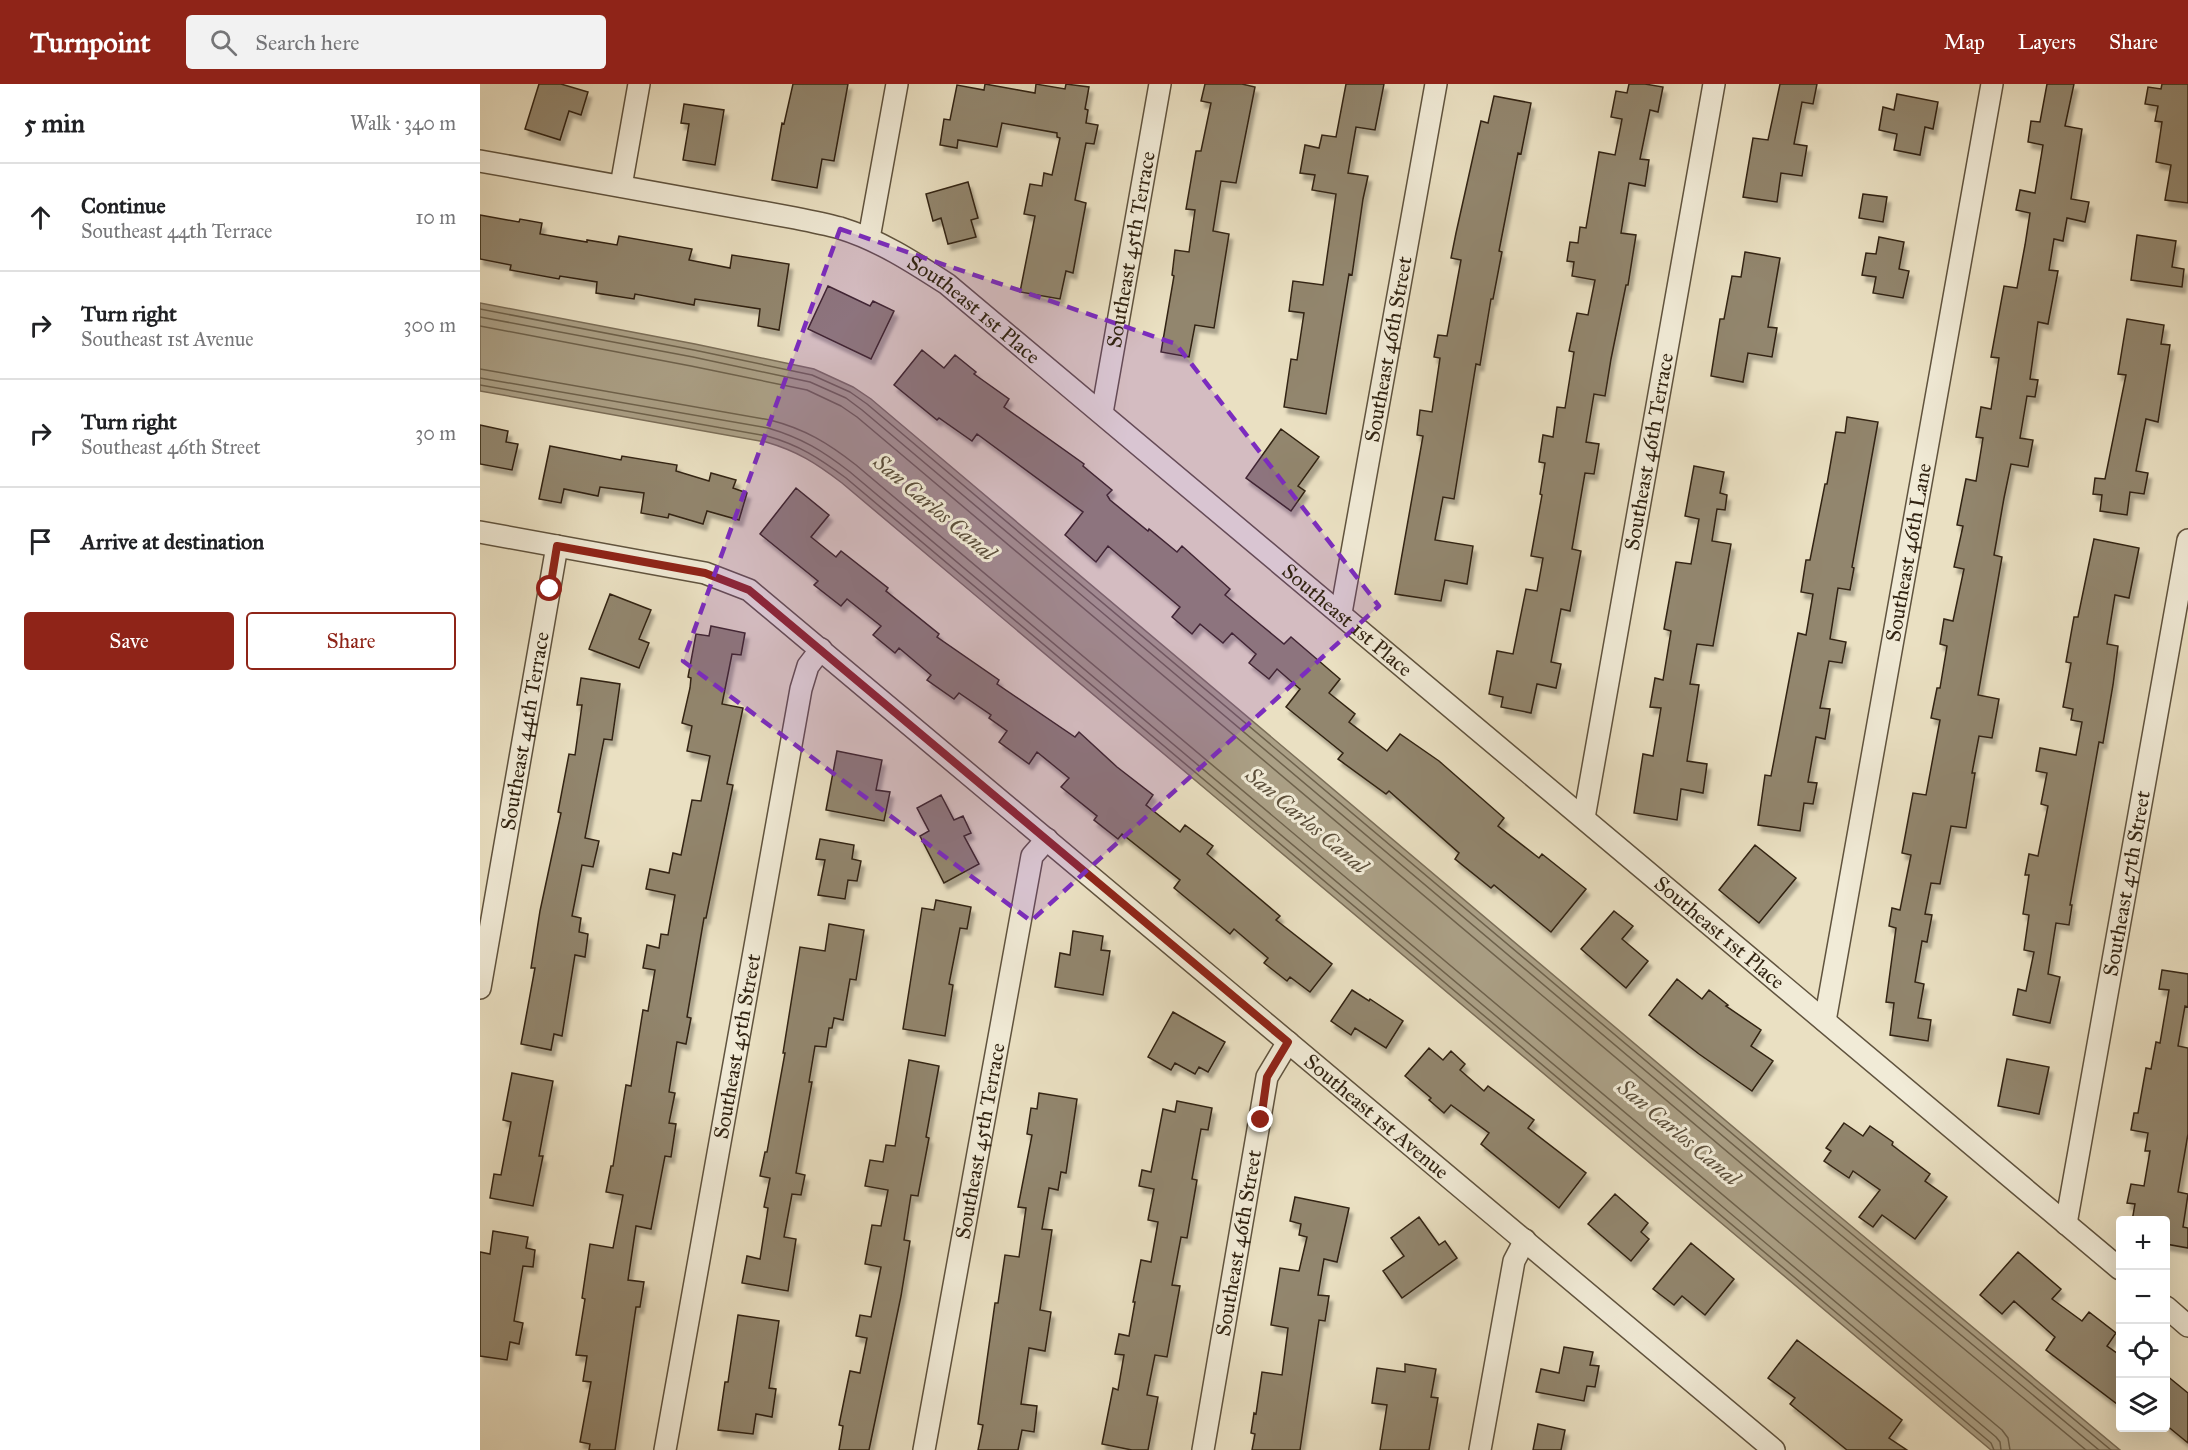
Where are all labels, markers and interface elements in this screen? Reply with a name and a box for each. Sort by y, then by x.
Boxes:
search box [186,15,606,69]
text: Turnpoint [30,25,150,60]
icon: search [207,26,240,59]
text: Search here [255,29,359,56]
text: Map [1944,29,1985,55]
text: Layers [2018,29,2076,55]
text: Share [2109,29,2158,55]
text: 5 min [24,107,85,139]
text: Walk · 340 m [350,111,456,135]
street label: Southeast 45th Terrace [1101,149,1161,350]
text: Continue [81,192,166,219]
icon: ahead [24,201,57,234]
text: 10 m [415,205,456,229]
text: Southeast 44th Terrace [81,219,272,243]
street label: Southeast 1st Place [902,249,1046,370]
street label: Southeast 46th Street [1359,254,1418,444]
text: Turn right [81,300,177,327]
icon: right [24,309,57,342]
text: 300 m [404,313,456,337]
text: Southeast 1st Avenue [81,327,254,351]
street label: Southeast 46th Terrace [1619,351,1679,553]
text: Turn right [81,408,177,435]
icon: right [24,417,57,450]
text: 30 m [415,421,456,445]
text: Southeast 46th Street [81,435,261,459]
water label: San Carlos Canal [867,448,1003,568]
street label: Southeast 46th Lane [1880,461,1937,644]
icon: arrive [24,525,57,558]
text: Arrive at destination [81,528,264,555]
street label: Southeast 1st Place [1277,558,1418,682]
route start [536,575,562,601]
button: Save [24,612,234,670]
button: Share [246,612,456,670]
street label: Southeast 44th Terrace [495,629,555,832]
water label: San Carlos Canal [1239,761,1375,881]
street label: Southeast 47th Street [2097,788,2156,978]
street label: Southeast 1st Place [1649,870,1790,995]
street label: Southeast 45th Street [708,951,767,1141]
street label: Southeast 45th Terrace [950,1041,1011,1241]
street label: Southeast 1st Avenue [1299,1048,1455,1185]
water label: San Carlos Canal [1611,1073,1747,1193]
route end [1247,1106,1273,1132]
street label: Southeast 46th Street [1210,1147,1267,1338]
map controls [2116,1216,2170,1432]
button: + [2116,1216,2170,1270]
button: − [2116,1270,2170,1324]
button: locate [2116,1324,2170,1378]
button: layers [2116,1378,2170,1432]

